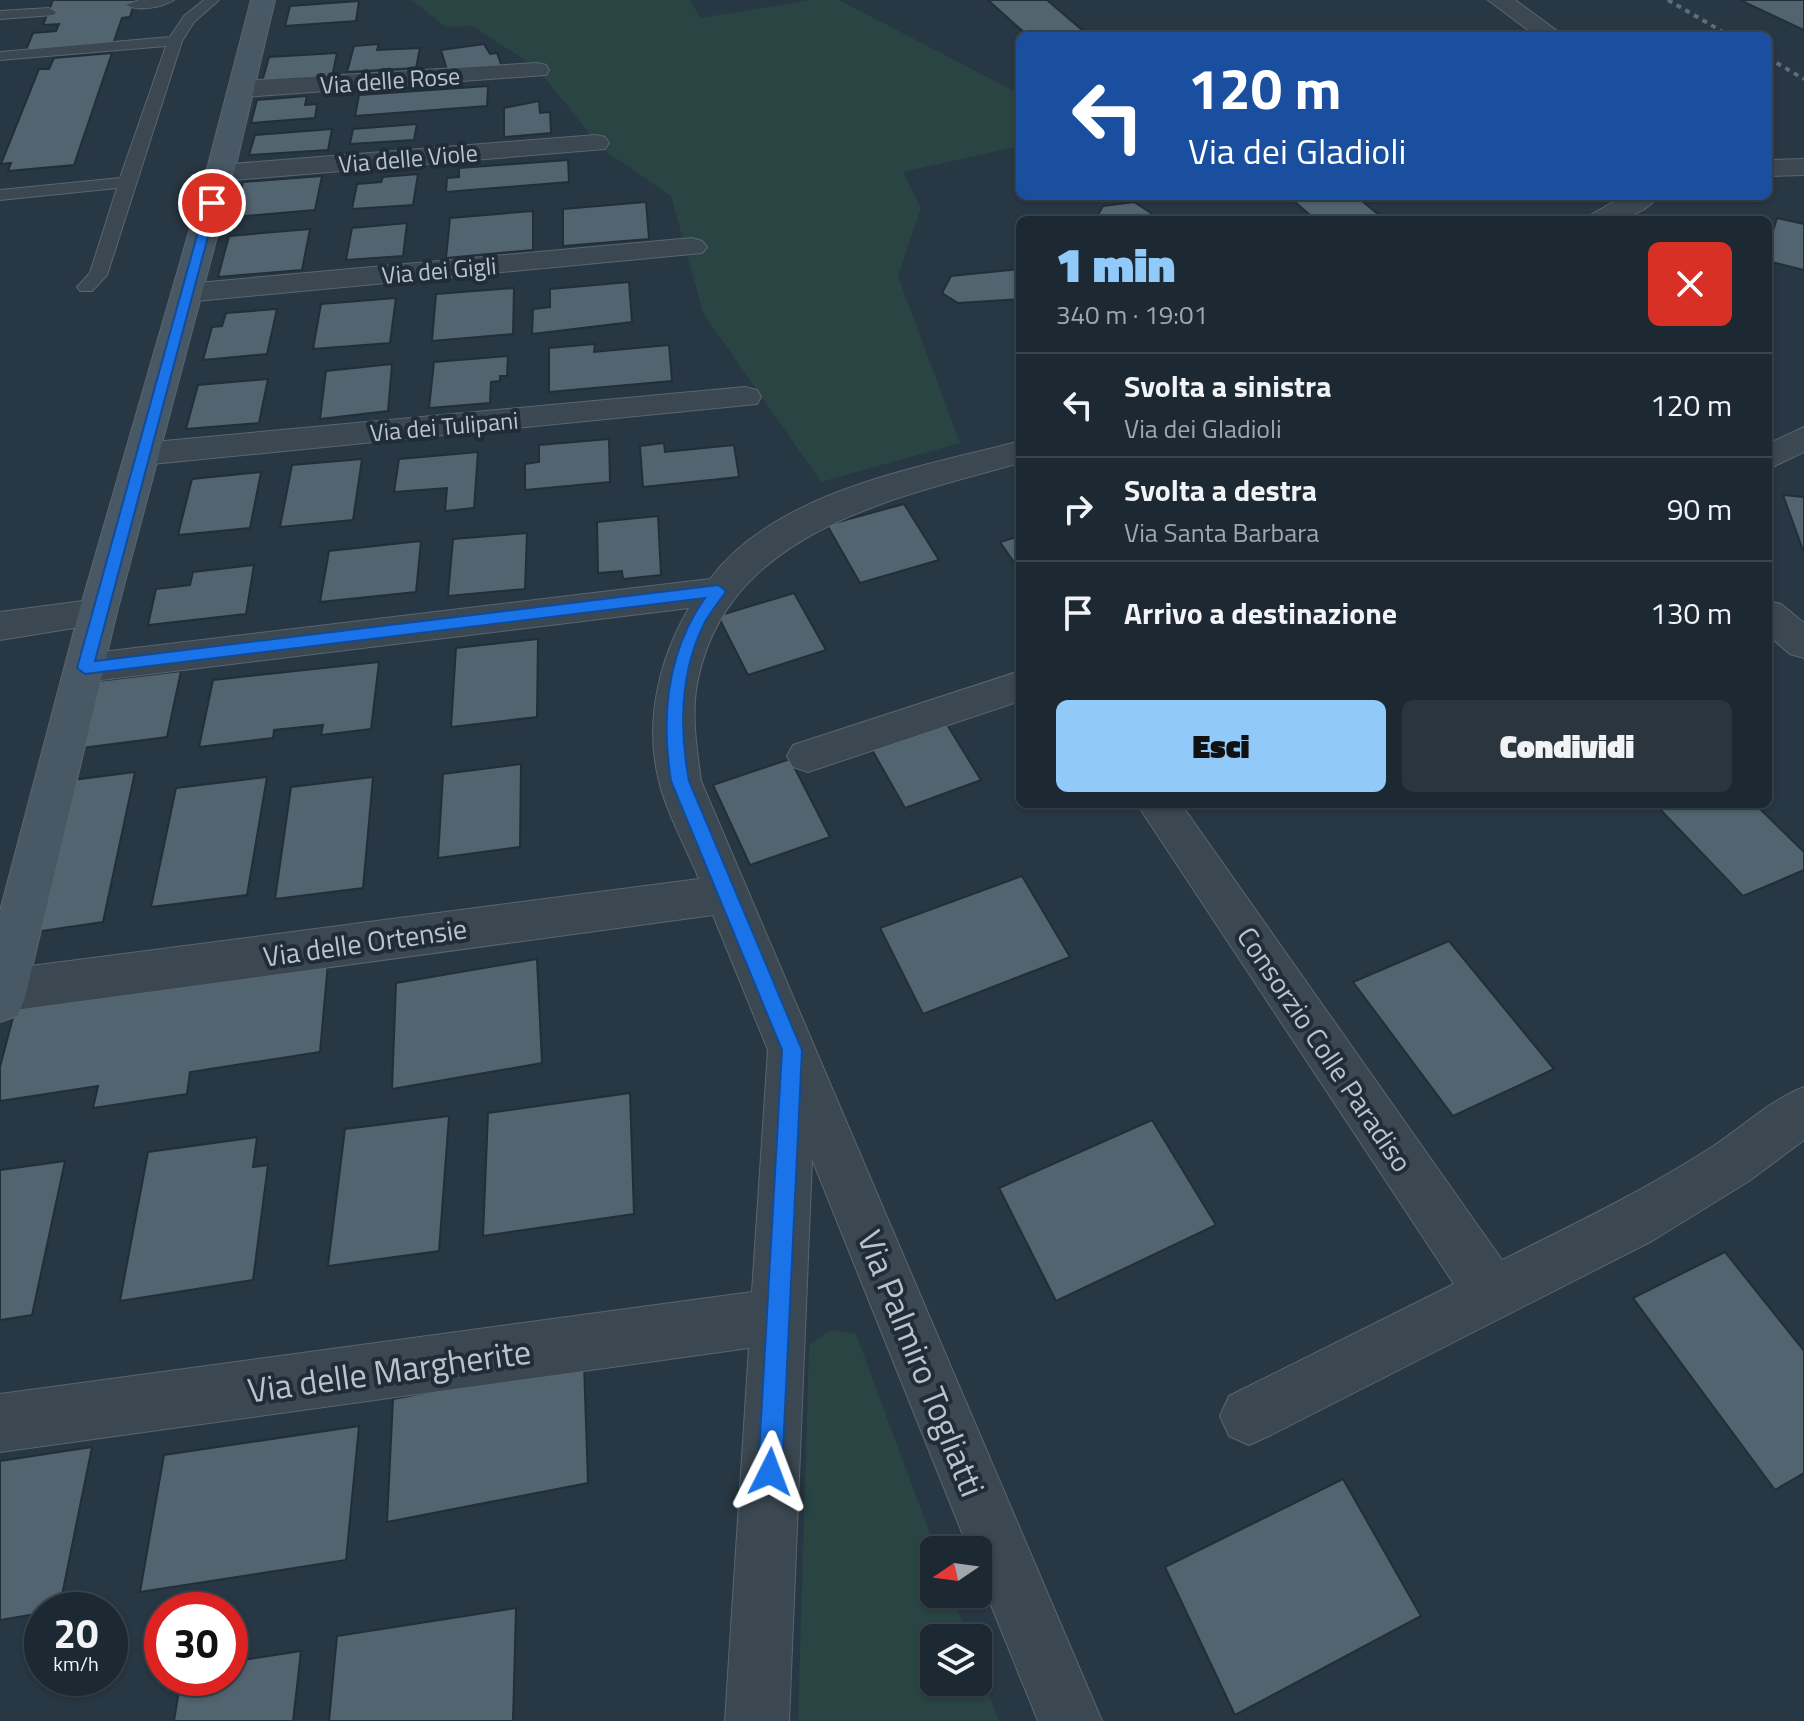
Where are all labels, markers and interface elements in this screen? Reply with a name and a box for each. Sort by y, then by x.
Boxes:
text: 120 m [1188,46,1341,131]
street label: Via delle Rose [319,57,461,103]
icon: left [1056,64,1160,168]
text: Via dei Gladioli [1188,123,1406,178]
street label: Via delle Viole [337,134,479,182]
pin [178,169,246,237]
icon: arrive [190,181,234,225]
text: 1 min [1056,228,1175,301]
button: close [1648,242,1732,326]
street label: Via dei Gigli [380,247,498,293]
text: 340 m · 19:01 [1056,295,1208,334]
text: Svolta a sinistra [1124,363,1332,409]
text: 120 m [1650,382,1732,428]
icon: left [1056,383,1100,427]
street label: Via dei Tulipani [368,402,520,450]
text: Via dei Gladioli [1124,409,1282,448]
text: Svolta a destra [1124,467,1317,513]
text: 90 m [1667,486,1732,532]
icon: right [1056,487,1100,531]
text: Via Santa Barbara [1124,513,1319,552]
text: Arrivo a destinazione [1124,590,1397,636]
text: 130 m [1650,590,1732,636]
icon: arrive [1056,591,1100,635]
button: Esci [1056,700,1386,792]
button: Condividi [1402,700,1732,792]
street label: Via delle Ortensie [260,906,470,978]
street label: Consorzio Colle Paradiso [1227,918,1423,1180]
street label: Via Palmiro Togliatti [845,1222,999,1504]
street label: Via delle Margherite [244,1324,534,1416]
position arrow [728,1430,812,1514]
north arrow [920,1536,992,1608]
map controls [920,1536,992,1696]
speed limit sign: 30 [144,1592,248,1696]
text: 20 [54,1603,98,1664]
button: layers [920,1624,992,1696]
text: km/h [53,1648,99,1679]

